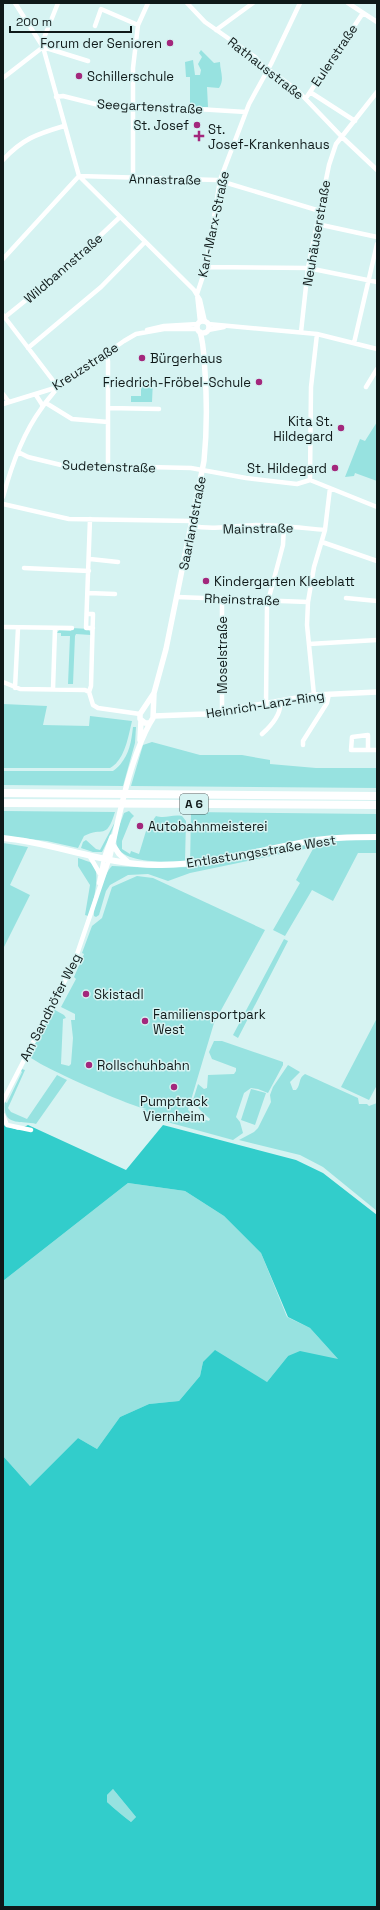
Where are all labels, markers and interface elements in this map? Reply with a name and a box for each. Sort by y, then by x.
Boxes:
scale bar [10,8,131,34]
text: 200 m [16,14,52,30]
street label: Eulerstraße [307,21,361,90]
street label: Rathausstraße [224,33,307,103]
place label: Forum der Senioren [40,35,162,52]
marker: Forum der Senioren [165,38,175,48]
place label: Schillerschule [87,68,174,85]
marker: Schillerschule [74,71,84,81]
street label: Seegartenstraße [97,95,203,118]
place label: St. Josef [133,117,189,134]
marker: St. Josef [192,120,202,130]
place label: St. Josef-Krankenhaus [208,121,330,153]
marker: St. Josef-Krankenhaus [193,130,205,142]
street label: Karl-Marx-Straße [194,169,233,279]
street label: Annastraße [129,170,201,189]
street label: Neuhäuserstraße [299,179,334,288]
street label: Wildbannstraße [21,230,106,307]
street label: Kreuzstraße [49,339,122,394]
place label: Bürgerhaus [150,350,222,367]
marker: Bürgerhaus [137,353,147,363]
place label: Friedrich-Fröbel-Schule [103,374,251,391]
marker: Friedrich-Fröbel-Schule [254,377,264,387]
place label: Kita St. Hildegard [273,413,333,445]
marker: Kita St. Hildegard [336,423,346,433]
street label: Sudetenstraße [62,456,156,477]
place label: St. Hildegard [247,460,327,477]
marker: St. Hildegard [330,463,340,473]
street label: Saarlandstraße [175,475,210,572]
street label: Mainstraße [223,519,293,538]
place label: Kindergarten Kleeblatt [214,573,355,590]
marker: Kindergarten Kleeblatt [201,576,211,586]
street label: Rheinstraße [204,590,280,609]
street label: Moselstraße [214,616,231,694]
street label: Heinrich-Lanz-Ring [205,687,326,722]
road number: A 6 [180,794,208,814]
place label: Autobahnmeisterei [148,818,267,835]
marker: Autobahnmeisterei [135,821,145,831]
street label: Entlastungsstraße West [185,831,337,872]
street label: Am Sandhöfer Weg [16,950,85,1064]
place label: Skistadl [94,986,144,1003]
marker: Skistadl [81,989,91,999]
place label: Familiensportpark West [153,1006,266,1038]
marker: Familiensportpark West [140,1016,150,1026]
place label: Rollschuhbahn [97,1057,190,1074]
marker: Rollschuhbahn [84,1060,94,1070]
marker: Pumptrack Viernheim [169,1082,179,1092]
place label: Pumptrack Viernheim [140,1093,208,1125]

